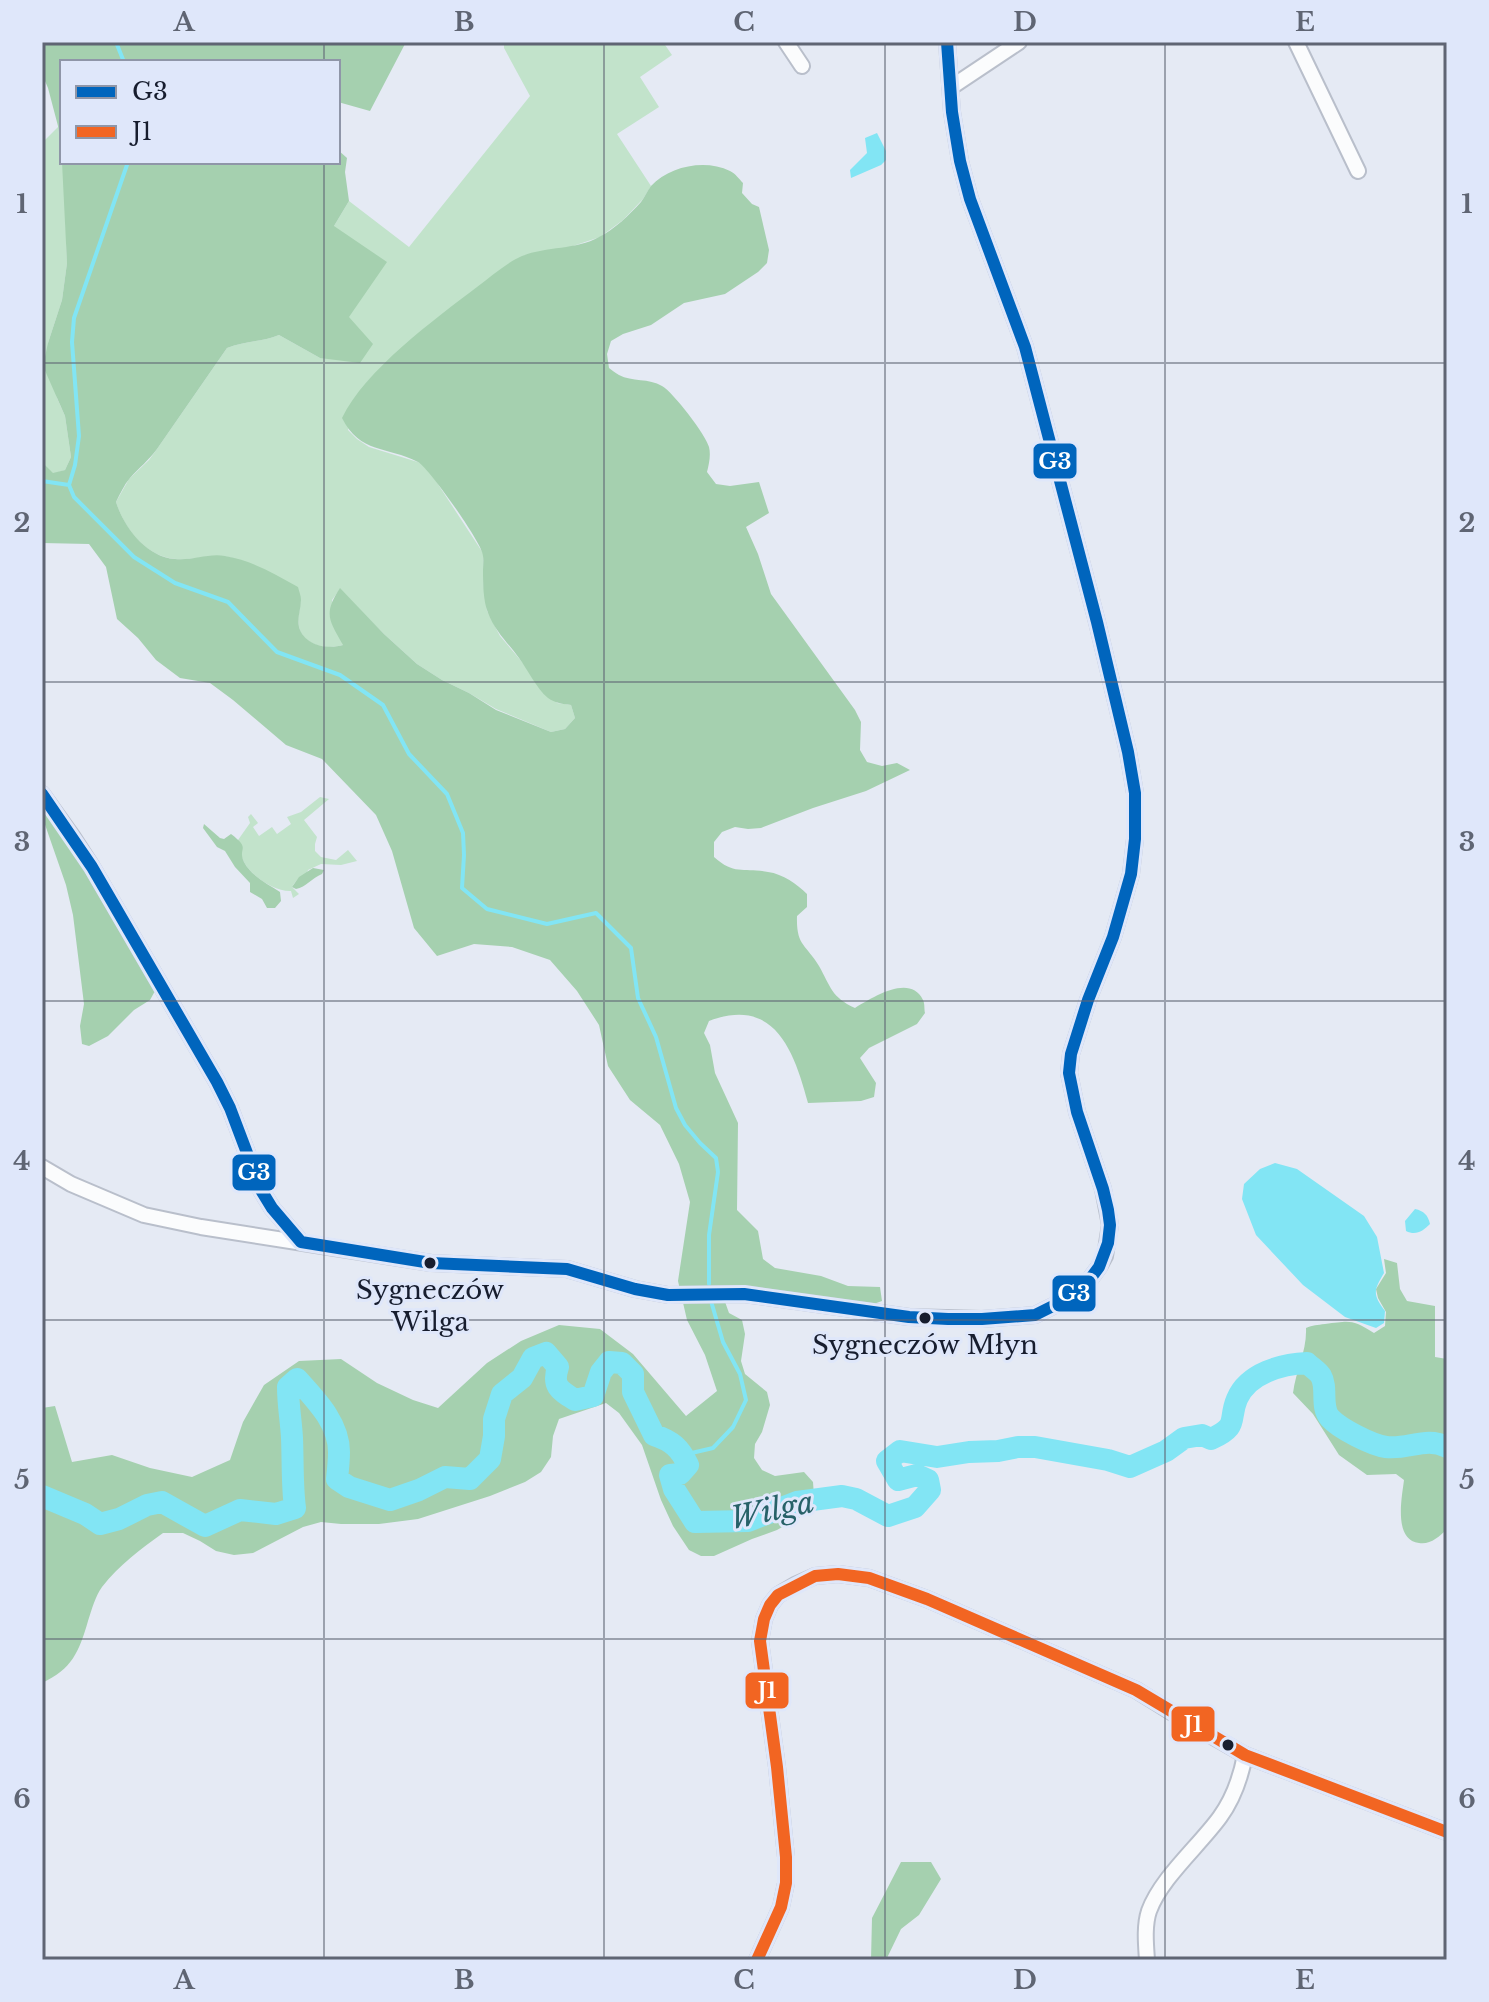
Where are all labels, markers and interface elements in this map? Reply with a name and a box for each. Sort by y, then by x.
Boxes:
text: A [172,6,195,38]
text: B [454,6,474,38]
text: C [733,6,755,38]
text: D [1013,6,1037,38]
text: E [1295,6,1315,38]
legend [60,60,340,164]
text: G3 [132,77,168,106]
text: J1 [129,117,152,146]
text: 1 [16,188,28,220]
text: 1 [1461,188,1473,220]
line badge: G3 [1032,442,1078,480]
text: G3 [1038,448,1072,475]
text: 2 [14,507,30,539]
text: 2 [1459,507,1475,539]
text: 3 [14,826,30,858]
text: 3 [1459,826,1475,858]
text: 4 [13,1145,31,1177]
text: 4 [1458,1145,1476,1177]
line badge: G3 [231,1153,277,1192]
text: G3 [237,1159,271,1186]
marker: Sygneczów Wilga [422,1255,438,1271]
place label: Sygneczów Wilga [356,1274,504,1338]
line badge: G3 [1051,1274,1097,1313]
text: G3 [1057,1280,1091,1307]
marker: Sygneczów Młyn [917,1310,933,1326]
place label: Sygneczów Młyn [812,1329,1038,1361]
text: 5 [14,1464,30,1496]
text: 5 [1459,1464,1475,1496]
water label: Wilga [727,1483,817,1537]
line badge: J1 [744,1671,790,1710]
text: J1 [754,1677,777,1704]
line badge: J1 [1170,1705,1216,1743]
text: J1 [1180,1711,1203,1738]
unlabelled marker [1220,1737,1236,1753]
text: 6 [13,1783,31,1815]
text: 6 [1458,1783,1476,1815]
text: A [172,1964,195,1996]
text: B [454,1964,474,1996]
text: C [733,1964,755,1996]
text: D [1013,1964,1037,1996]
text: E [1295,1964,1315,1996]

